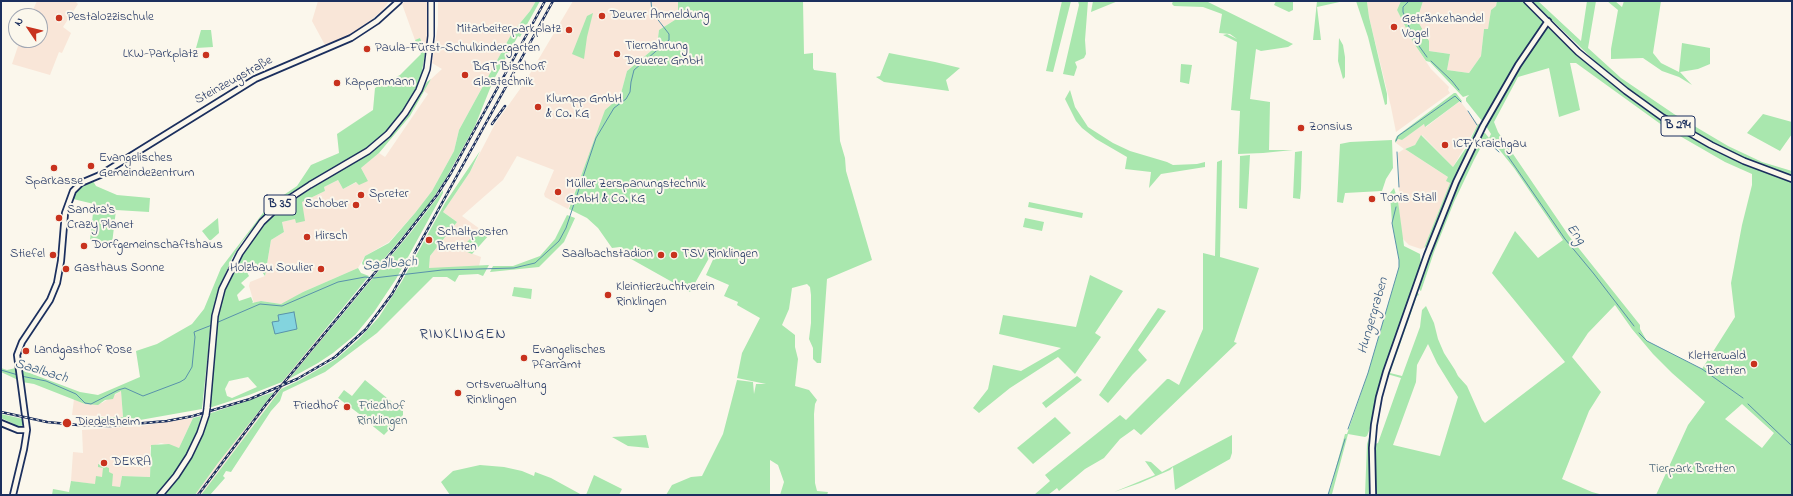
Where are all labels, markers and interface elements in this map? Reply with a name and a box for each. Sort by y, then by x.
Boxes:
north arrow [8,8,48,48]
place label: Deurer Anmeldung [610,8,709,24]
place label: Pestalozzischule [67,10,154,26]
marker: Deurer Anmeldung [597,11,607,21]
place label: Getränkehandel Vogel [1402,12,1484,43]
marker: Pestalozzischule [54,13,64,23]
text: N [10,14,28,29]
place label: Mitarbeiterparkplatz [457,22,561,38]
marker: Getränkehandel Vogel [1389,22,1399,32]
marker: Mitarbeiterparkplatz [564,25,574,35]
place label: Tiernahrung Deuerer GmbH [625,39,703,70]
place label: Paula-Fürst-Schulkindergarten [375,41,540,57]
marker: Paula-Fürst-Schulkindergarten [362,44,372,54]
place label: LKW-Parkplatz [123,47,198,63]
marker: Tiernahrung Deuerer GmbH [612,49,622,59]
marker: LKW-Parkplatz [201,50,211,60]
street label: Steinzeugstraße [192,53,276,109]
place label: BGT Bischoff Glastechnik [473,60,546,91]
marker: BGT Bischoff Glastechnik [460,70,470,80]
place label: Kappenmann [345,75,415,91]
marker: Kappenmann [332,78,342,88]
place label: Klumpp GmbH & Co. KG [546,92,622,123]
marker: Klumpp GmbH & Co. KG [533,102,543,112]
road number: B 294 [1661,116,1695,136]
place label: Zonsius [1309,120,1353,136]
marker: Zonsius [1296,123,1306,133]
place label: ICF Kraichgau [1453,137,1527,153]
marker: ICF Kraichgau [1440,140,1450,150]
place label: Evangelisches Gemeindezentrum [99,151,194,182]
marker: Evangelisches Gemeindezentrum [86,161,96,171]
marker: Sparkasse [49,163,59,173]
place label: Sparkasse [25,174,83,190]
place label: Müller Zerspanungstechnik GmbH & Co. KG [566,177,706,208]
place label: Spreter [369,187,408,203]
marker: Müller Zerspanungstechnik GmbH & Co. KG [553,187,563,197]
marker: Spreter [356,190,366,200]
place label: Tonis Stall [1380,191,1436,207]
marker: Tonis Stall [1367,194,1377,204]
road number: B 35 [264,195,296,215]
place label: Schober [305,197,348,213]
marker: Schober [351,200,361,210]
place label: Sandra's Crazy Planet [67,203,134,234]
marker: Sandra's Crazy Planet [54,213,64,223]
water label: Eng [1562,221,1588,249]
place label: Schaltposten Bretten [437,225,508,256]
place label: Hirsch [315,229,347,245]
marker: Hirsch [302,232,312,242]
marker: Schaltposten Bretten [424,235,434,245]
place label: Dorfgemeinschaftshaus [92,238,223,254]
marker: Dorfgemeinschaftshaus [79,241,89,251]
place label: Stiefel [10,247,45,263]
place label: Saalbachstadion [562,247,653,263]
place label: TSV Rinklingen [682,247,758,263]
marker: Stiefel [48,250,58,260]
marker: Saalbachstadion [656,250,666,260]
marker: TSV Rinklingen [669,250,679,260]
water label: Saalbach [362,254,418,276]
place label: Gasthaus Sonne [74,261,164,277]
place label: Holzbau Soulier [230,261,313,277]
marker: Gasthaus Sonne [61,264,71,274]
marker: Holzbau Soulier [316,264,326,274]
water label: Hungergraben [1355,276,1393,356]
place label: Kleintierzuchtverein Rinklingen [616,280,715,311]
marker: Kleintierzuchtverein Rinklingen [603,290,613,300]
district label: RINKLINGEN [419,327,507,345]
place label: Landgasthof Rose [34,343,132,359]
place label: Evangelisches Pfarramt [532,343,606,374]
marker: Landgasthof Rose [21,346,31,356]
place label: Kletterwald Bretten [1688,349,1746,380]
marker: Evangelisches Pfarramt [519,353,529,363]
water label: Saalbach [13,356,69,388]
marker: Kletterwald Bretten [1749,359,1759,369]
place label: Ortsverwaltung Rinklingen [466,378,547,409]
marker: Ortsverwaltung Rinklingen [453,388,463,398]
place label: Friedhof [293,399,339,415]
park label: Friedhof Rinklingen [357,399,407,430]
marker: Friedhof [342,402,352,412]
place label: Diedelsheim [76,415,140,431]
marker: Diedelsheim [61,417,73,429]
place label: DEKRA [112,455,151,471]
marker: DEKRA [99,458,109,468]
park label: Tierpark Bretten [1649,462,1735,478]

